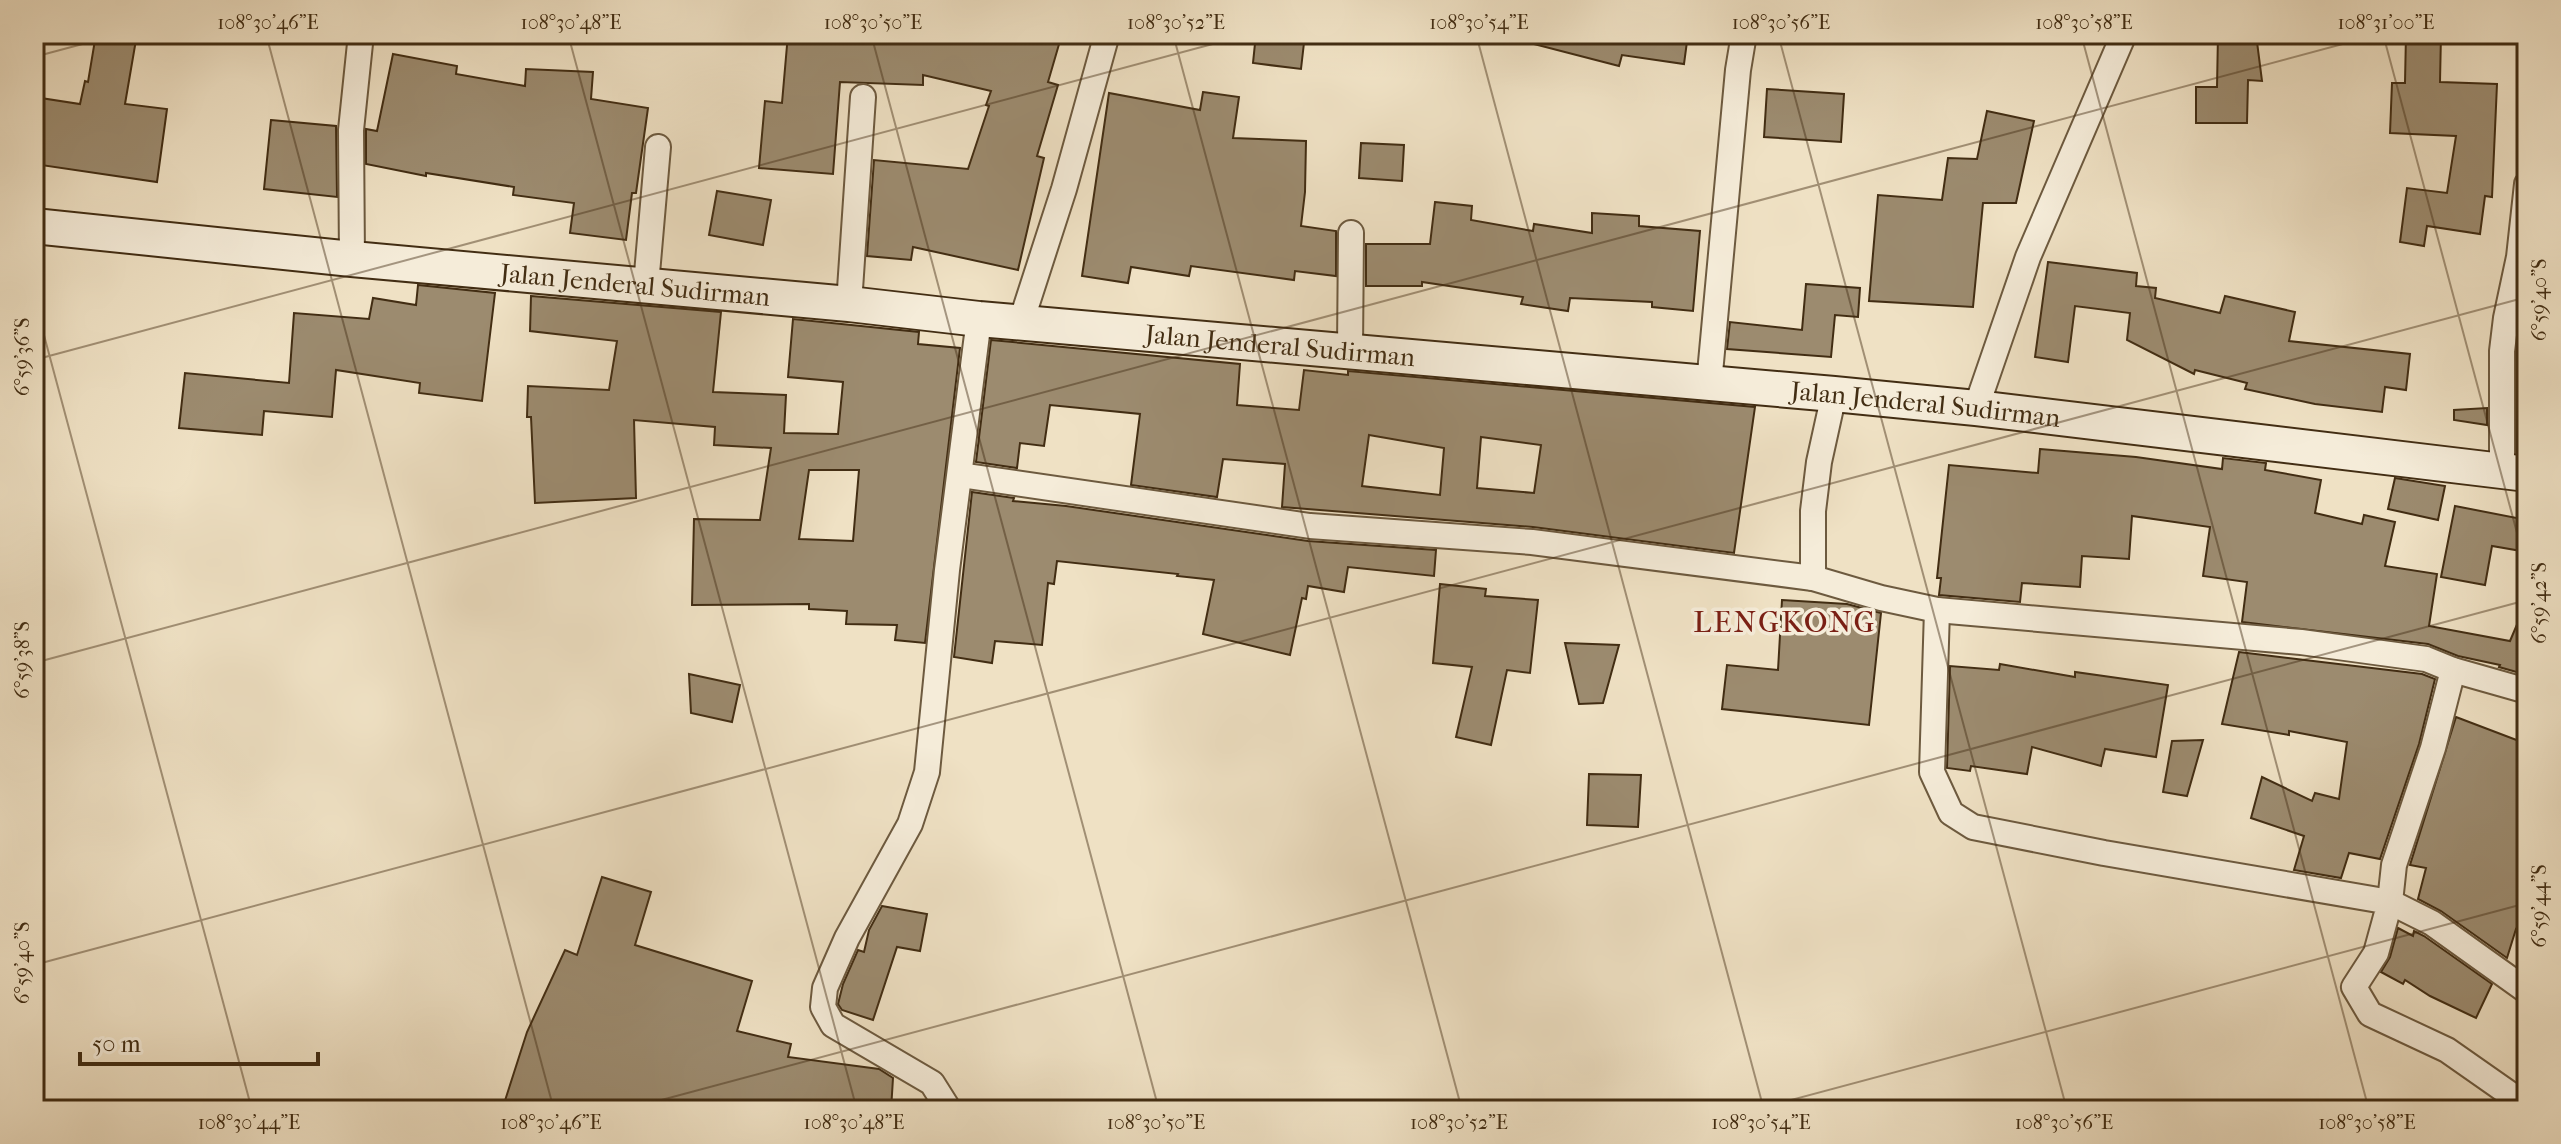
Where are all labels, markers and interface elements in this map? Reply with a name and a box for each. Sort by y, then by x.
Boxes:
text: 108°30'46"E [217,11,319,34]
text: 108°30'48"E [521,11,621,34]
text: 108°30'50"E [824,11,922,34]
text: 108°30'52"E [1127,11,1225,34]
text: 108°30'54"E [1429,11,1529,34]
text: 108°30'56"E [1732,11,1830,34]
text: 108°30'58"E [2035,11,2133,34]
text: 108°31'00"E [2337,11,2435,34]
street label: Jalan Jenderal Sudirman [497,257,771,313]
text: 6°59'40"S [2528,259,2551,341]
text: 6°59'36"S [11,318,34,396]
street label: Jalan Jenderal Sudirman [1142,318,1416,373]
street label: Jalan Jenderal Sudirman [1787,375,2062,434]
text: 6°59'42"S [2528,562,2551,644]
district label: LENGKONG [1693,605,1877,640]
text: 6°59'38"S [11,621,34,699]
text: 6°59'44"S [2528,864,2551,948]
text: 6°59'40"S [11,922,34,1004]
scale bar [80,1016,318,1066]
text: 50 m [92,1030,141,1058]
text: 108°30'44"E [198,1111,300,1134]
text: 108°30'46"E [500,1111,602,1134]
text: 108°30'48"E [804,1111,904,1134]
text: 108°30'50"E [1107,1111,1205,1134]
text: 108°30'52"E [1410,1111,1508,1134]
text: 108°30'54"E [1711,1111,1811,1134]
text: 108°30'56"E [2015,1111,2113,1134]
text: 108°30'58"E [2318,1111,2416,1134]

